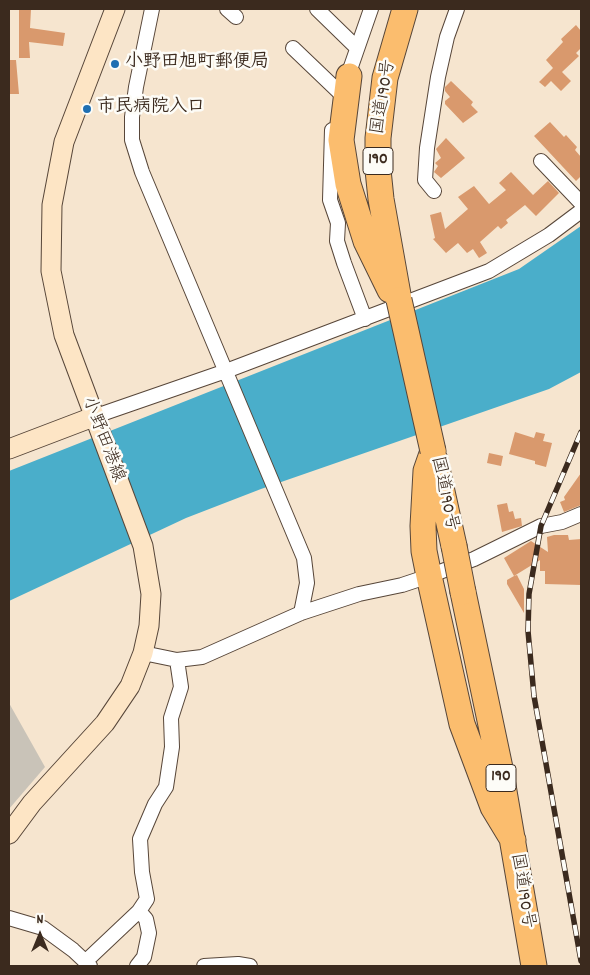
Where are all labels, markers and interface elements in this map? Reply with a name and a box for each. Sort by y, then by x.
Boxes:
place label: 小野田旭町郵便局 [125,53,269,75]
marker: 小野田旭町郵便局 [109,58,121,70]
street label: 国道190号 [368,58,402,136]
place label: 市民病院入口 [97,98,205,120]
marker: 市民病院入口 [81,103,93,115]
road number: 190 [363,148,393,175]
street label: 小野田港線 [76,394,128,486]
street label: 国道190号 [425,455,461,533]
road number: 190 [486,764,516,791]
street label: 国道190号 [504,852,538,930]
north arrow [15,910,65,960]
text: N [37,910,43,930]

